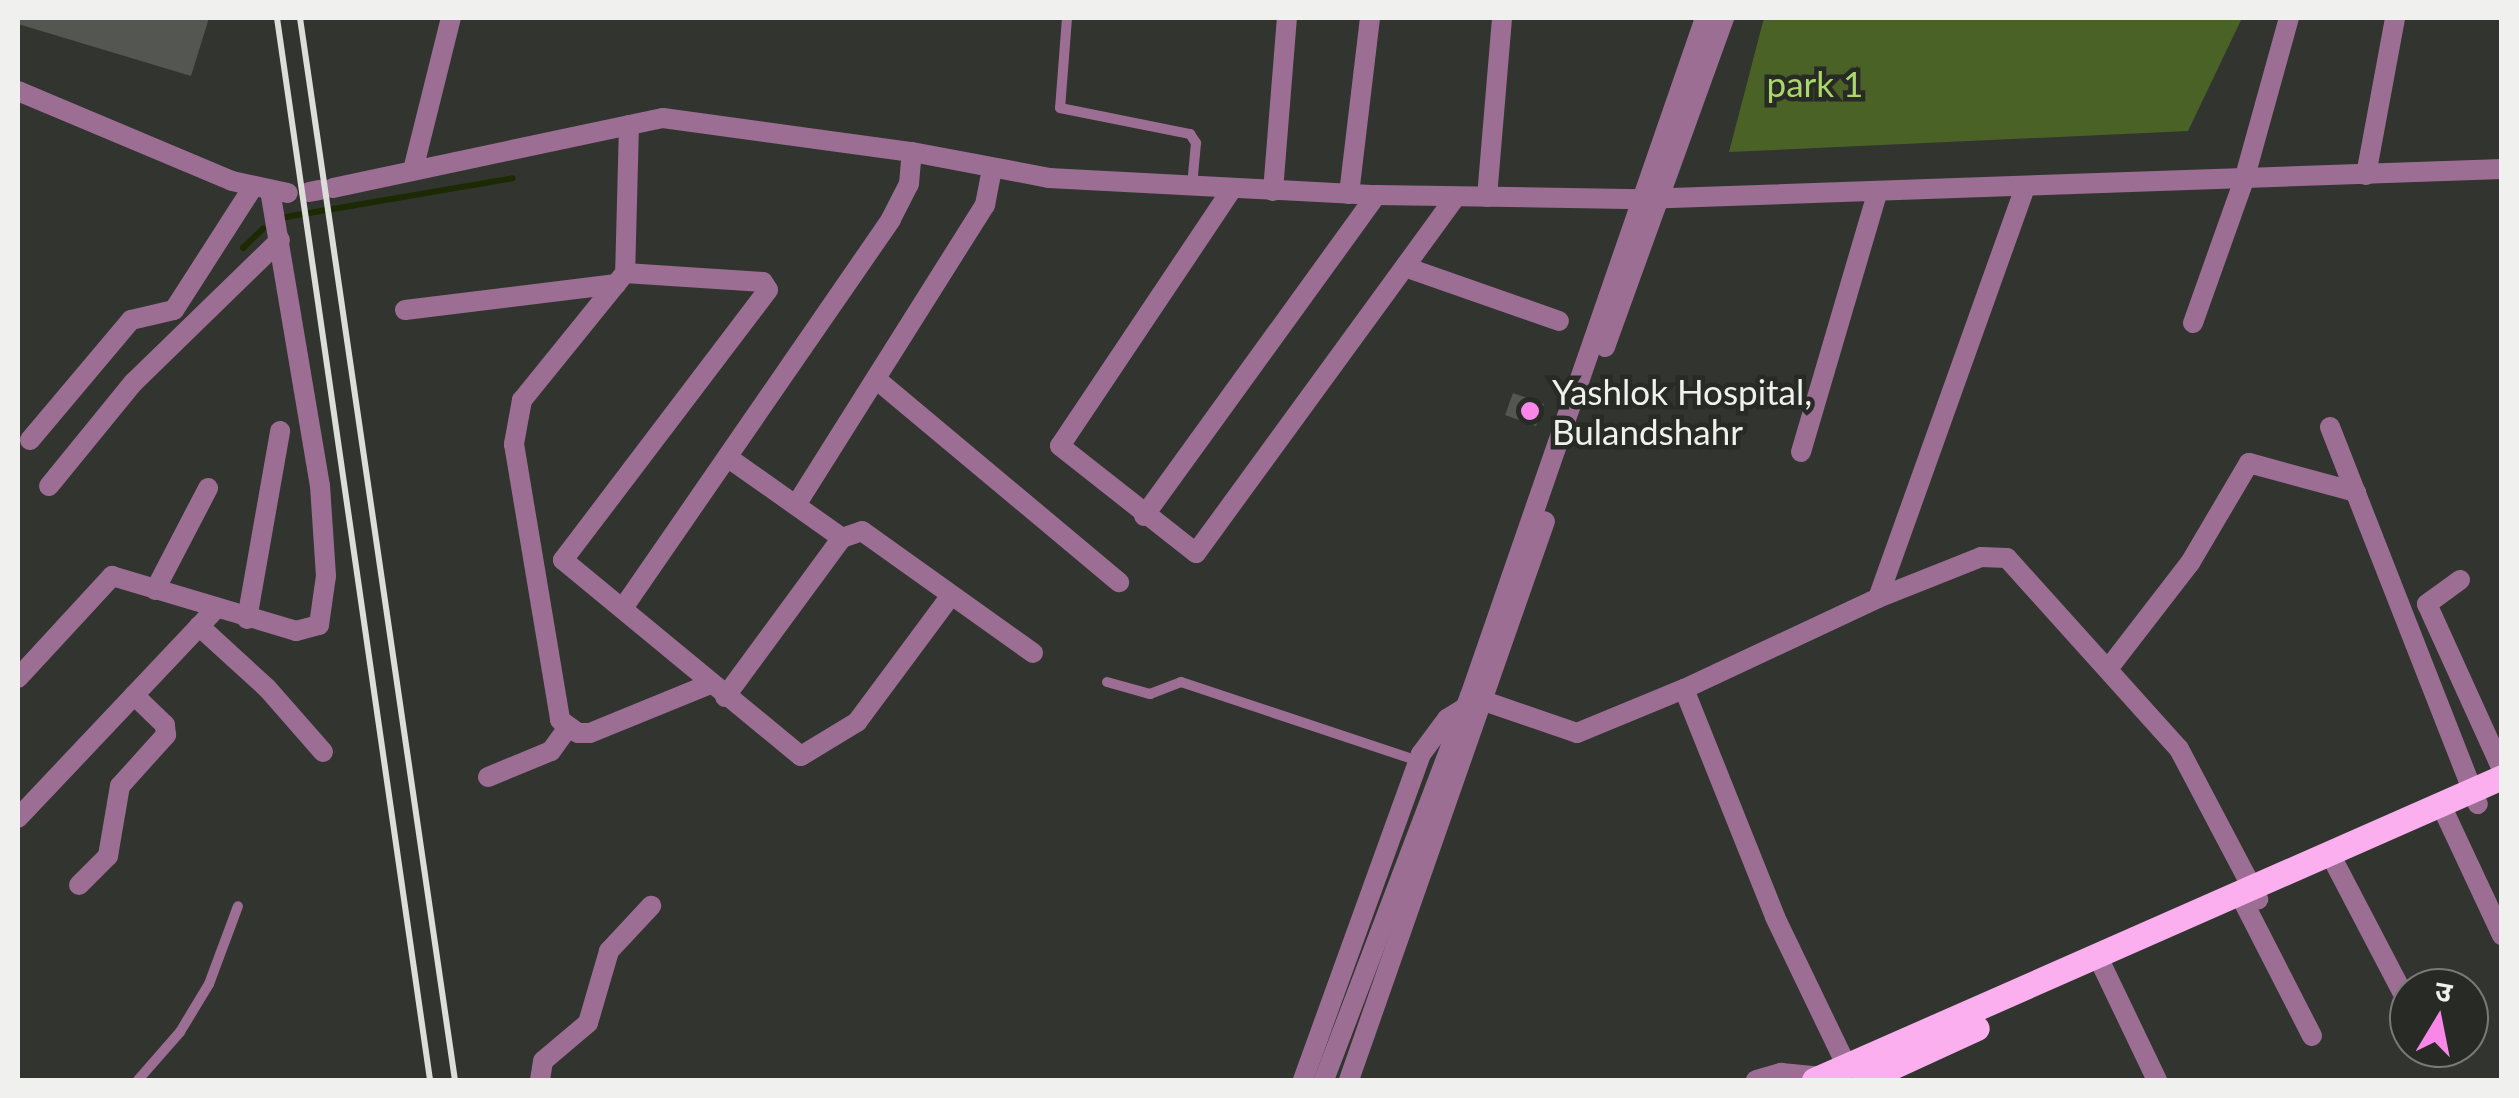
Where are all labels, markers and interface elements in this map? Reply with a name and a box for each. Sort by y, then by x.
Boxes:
park label: park 1 [1767,62,1863,104]
place label: Yashlok Hospital, Bulandshahr [1552,370,1812,452]
marker: Yashlok Hospital, Bulandshahr [1517,398,1543,424]
north arrow [2389,968,2489,1068]
text: उ [2433,972,2455,1009]

